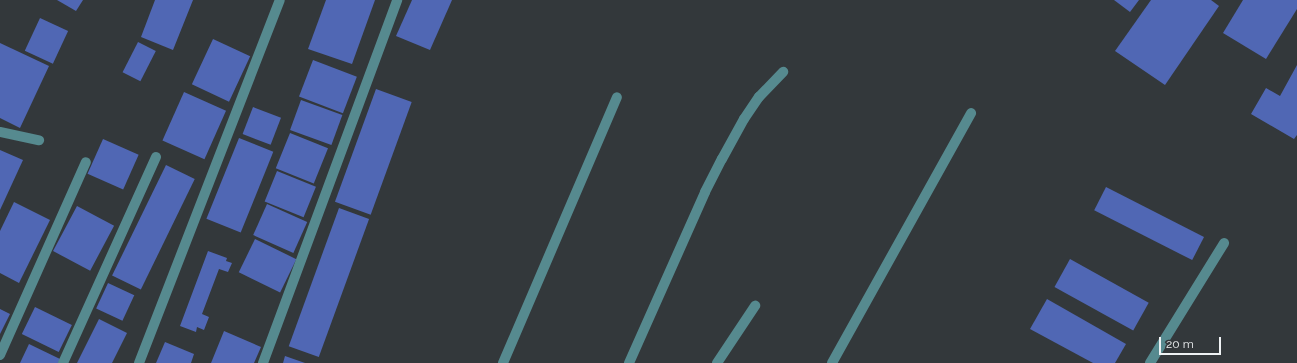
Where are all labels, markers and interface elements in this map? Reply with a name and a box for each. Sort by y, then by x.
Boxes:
scale bar [1161,329,1223,355]
text: 20 m [1166,337,1194,351]

